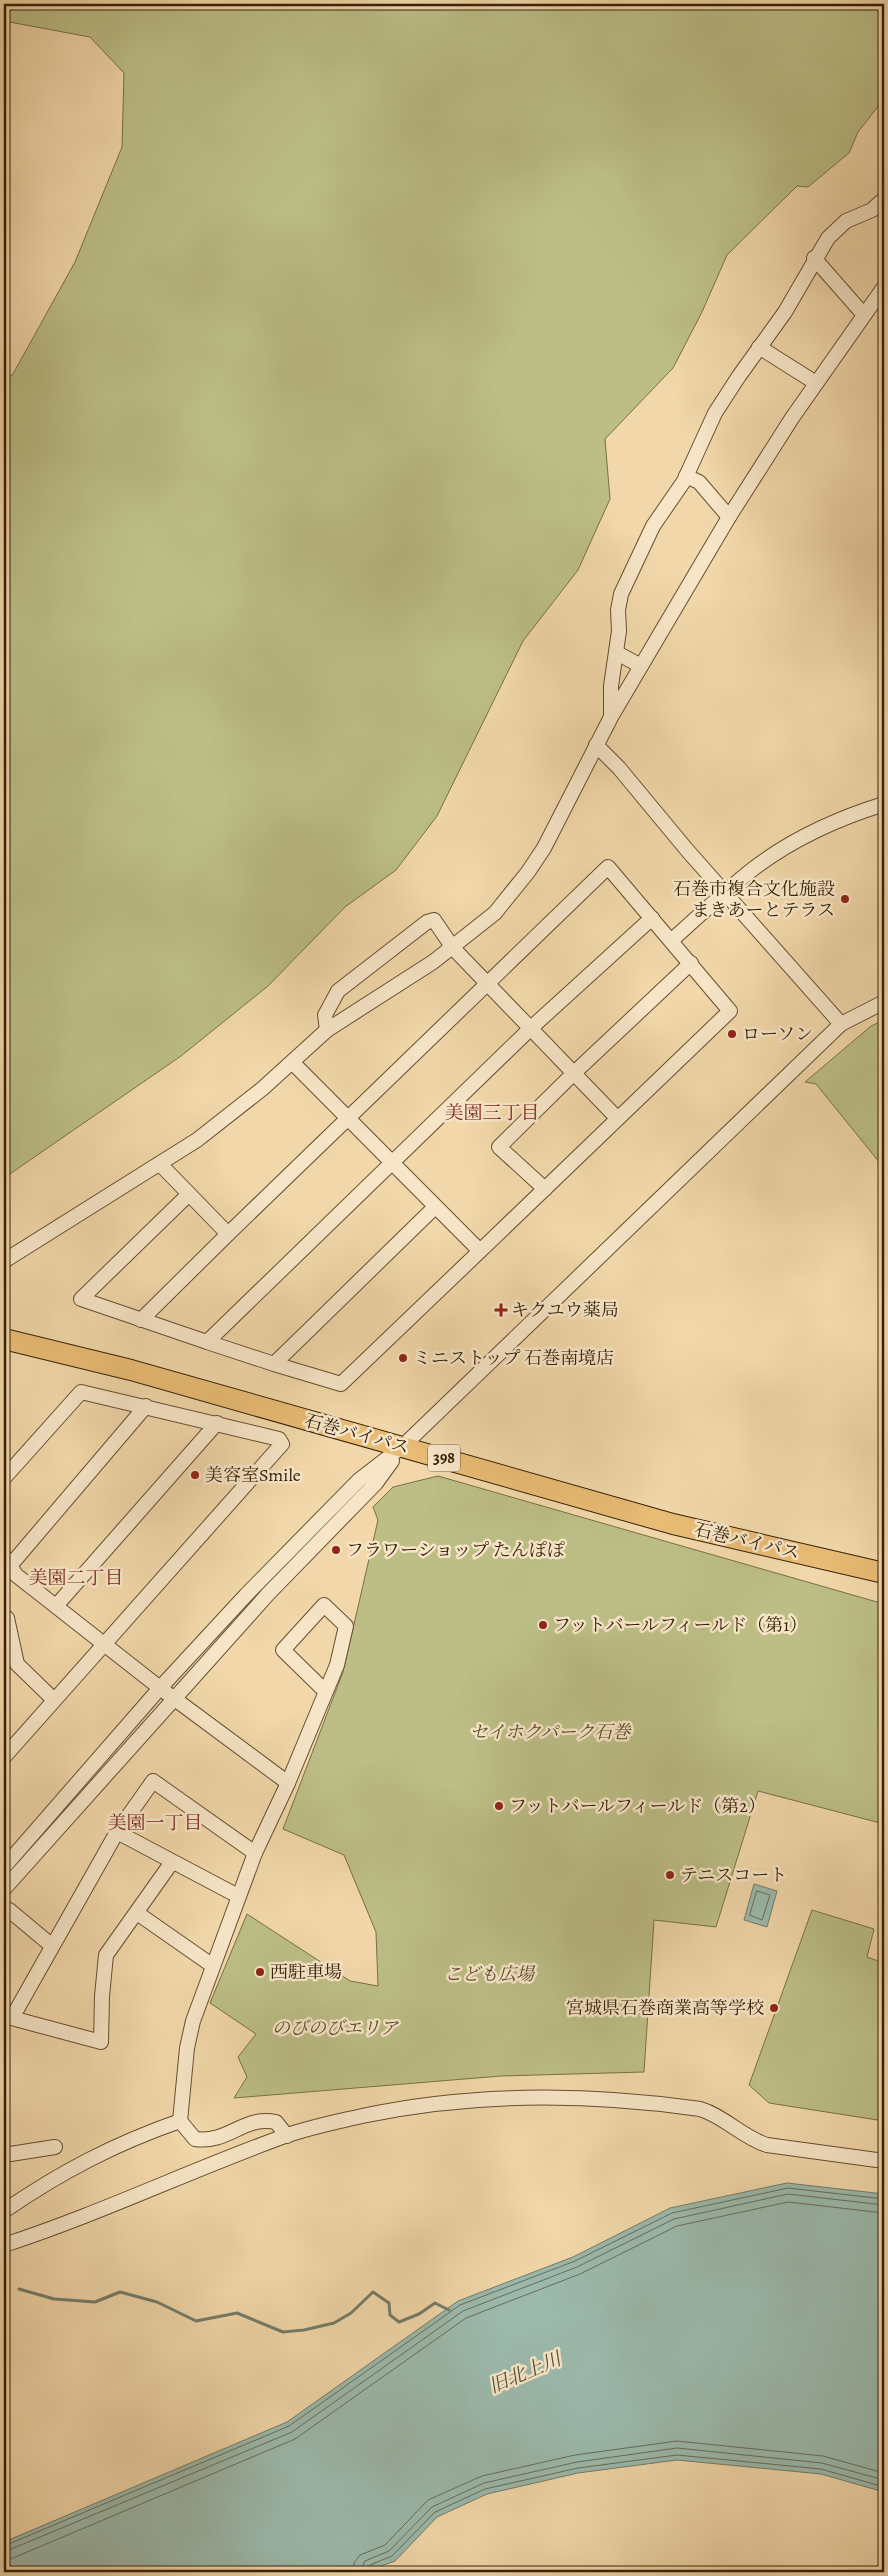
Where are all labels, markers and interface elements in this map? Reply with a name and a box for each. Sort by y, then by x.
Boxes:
place label: 石巻市複合文化施設 まきあーとテラス [673,877,835,922]
marker: 石巻市複合文化施設 まきあーとテラス [839,893,851,905]
place label: ローソン [742,1022,813,1046]
marker: ローソン [726,1028,738,1040]
district label: 美園三丁目 [444,1100,540,1126]
place label: キクユウ薬局 [511,1298,619,1322]
marker: キクユウ薬局 [495,1304,507,1316]
place label: ミニストップ 石巻南境店 [413,1346,614,1370]
marker: ミニストップ 石巻南境店 [397,1352,409,1364]
street label: 石巻バイパス [302,1408,412,1460]
road number: 398 [428,1445,460,1472]
place label: 美容室Smile [205,1463,301,1487]
marker: 美容室Smile [189,1469,201,1481]
street label: 石巻バイパス [692,1517,802,1565]
place label: フラワーショップ たんぽぽ [346,1538,565,1562]
marker: フラワーショップ たんぽぽ [330,1544,342,1556]
district label: 美園二丁目 [28,1565,124,1591]
place label: フットバールフィールド（第1） [553,1613,807,1637]
marker: フットバールフィールド（第1） [537,1619,549,1631]
park label: セイホクパーク石巻 [470,1720,632,1744]
place label: フットバールフィールド（第2） [509,1794,766,1818]
marker: フットバールフィールド（第2） [493,1800,505,1812]
district label: 美園一丁目 [107,1810,203,1836]
place label: テニスコート [680,1863,787,1887]
marker: テニスコート [664,1869,676,1881]
place label: 西駐車場 [270,1960,342,1984]
park label: こども広場 [444,1962,536,1986]
marker: 西駐車場 [254,1966,266,1978]
place label: 宮城県石巻商業高等学校 [566,1996,764,2020]
marker: 宮城県石巻商業高等学校 [768,2002,780,2014]
park label: のびのびエリア [272,2016,399,2040]
water label: 旧北上川 [485,2345,567,2400]

